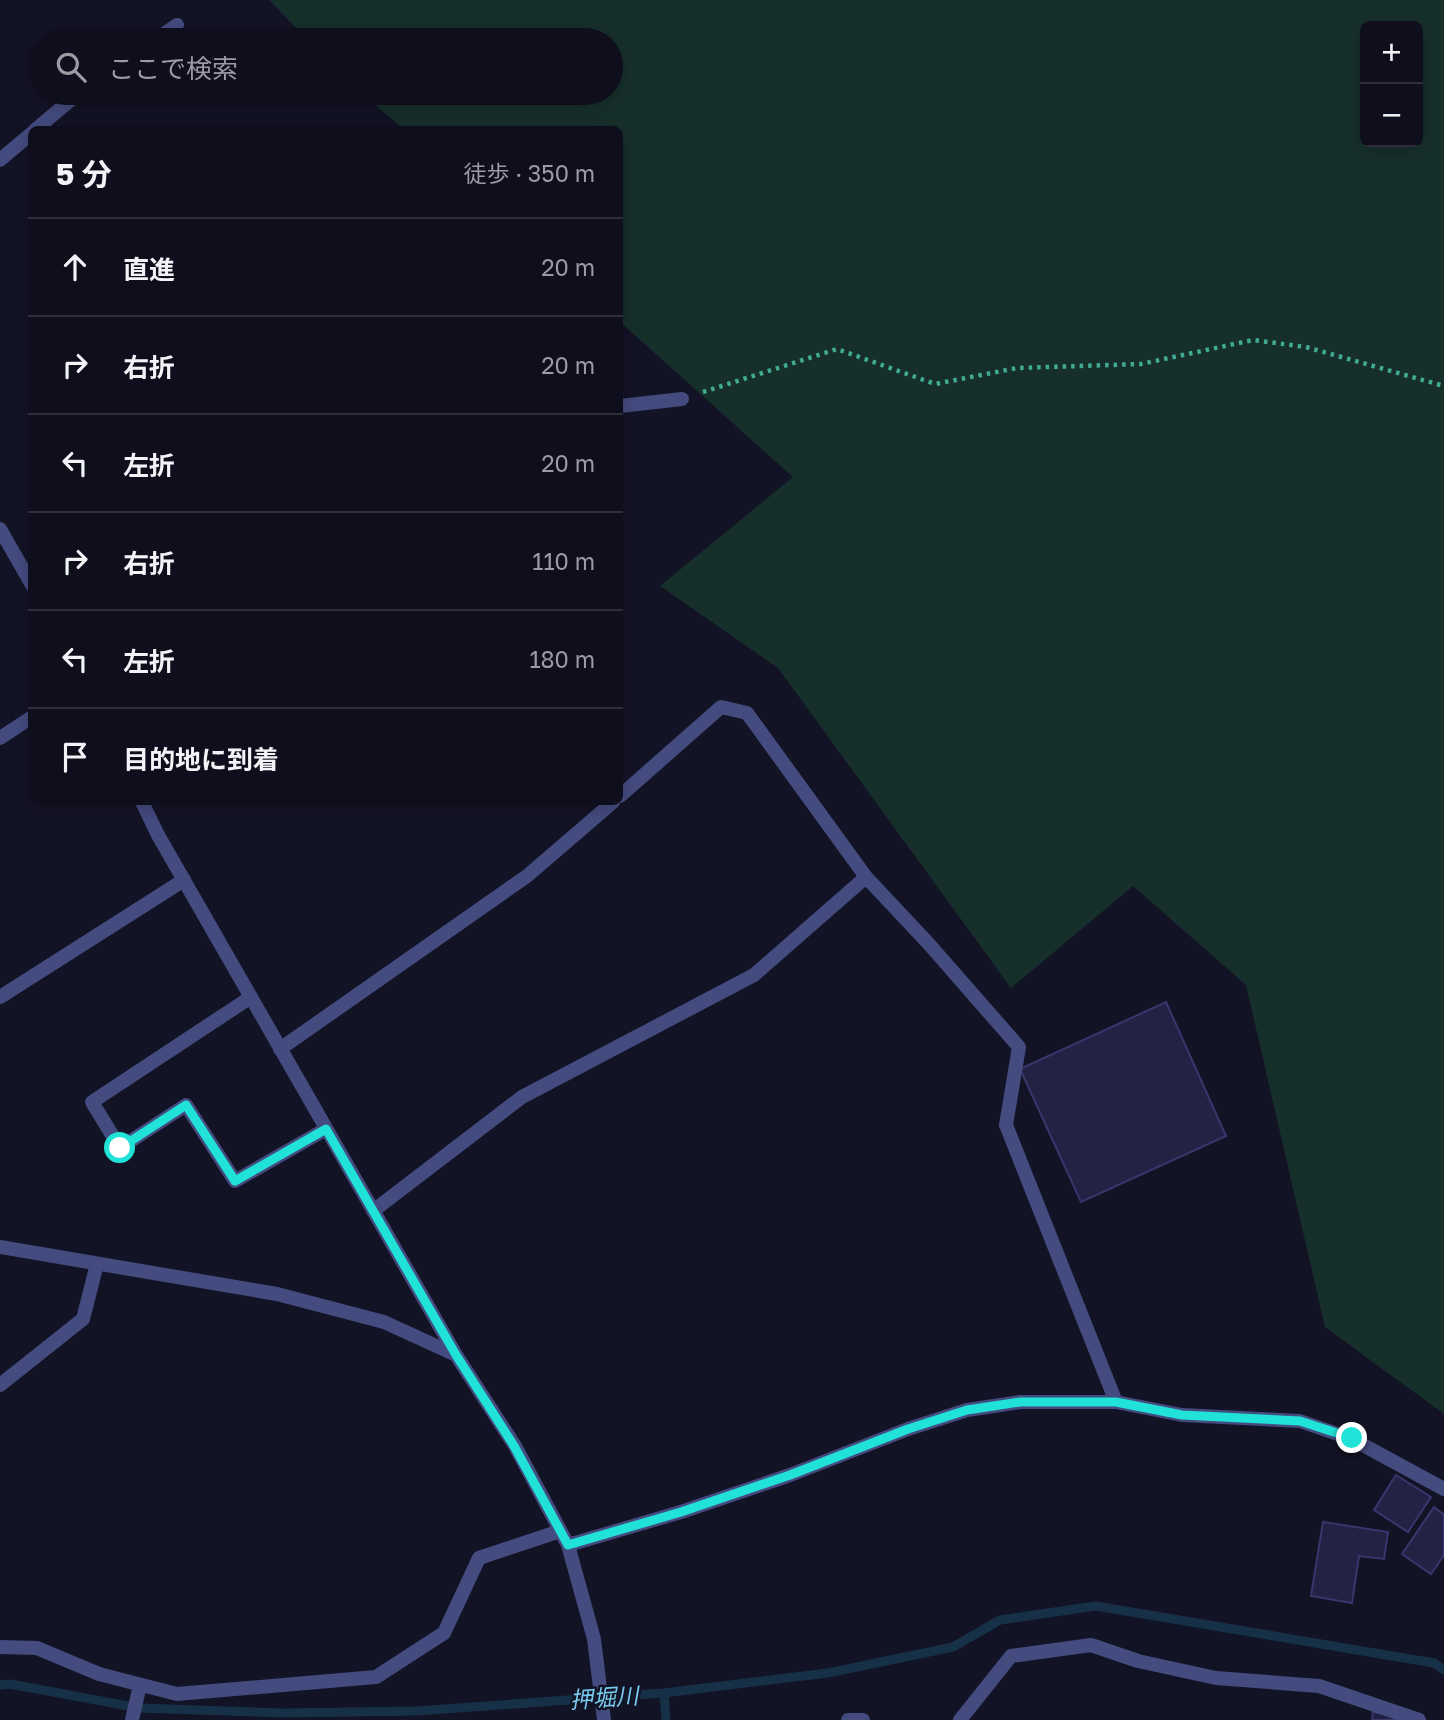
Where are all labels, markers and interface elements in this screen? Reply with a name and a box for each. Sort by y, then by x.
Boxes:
map controls [1360,21,1423,147]
button: + [1360,21,1423,84]
search box [28,28,623,105]
icon: search [52,48,90,86]
text: ここで検索 [108,53,238,84]
button: − [1360,84,1423,147]
text: 5 分 [56,156,112,192]
text: 徒歩 · 350 m [463,159,595,187]
icon: ahead [56,248,94,286]
text: 20 m [541,253,595,281]
text: 直進 [123,254,175,285]
icon: right [56,346,94,384]
text: 20 m [541,351,595,379]
text: 右折 [123,352,175,383]
icon: left [56,444,94,482]
text: 20 m [541,449,595,477]
text: 左折 [123,450,175,481]
icon: right [56,542,94,580]
text: 110 m [532,547,595,575]
text: 右折 [123,548,175,579]
icon: left [56,640,94,678]
text: 180 m [529,645,595,673]
text: 左折 [123,646,175,677]
icon: arrive [56,738,94,776]
text: 目的地に到着 [123,744,279,775]
route start [104,1132,135,1163]
route end [1336,1422,1367,1453]
water label: 押堀川 [569,1680,642,1713]

